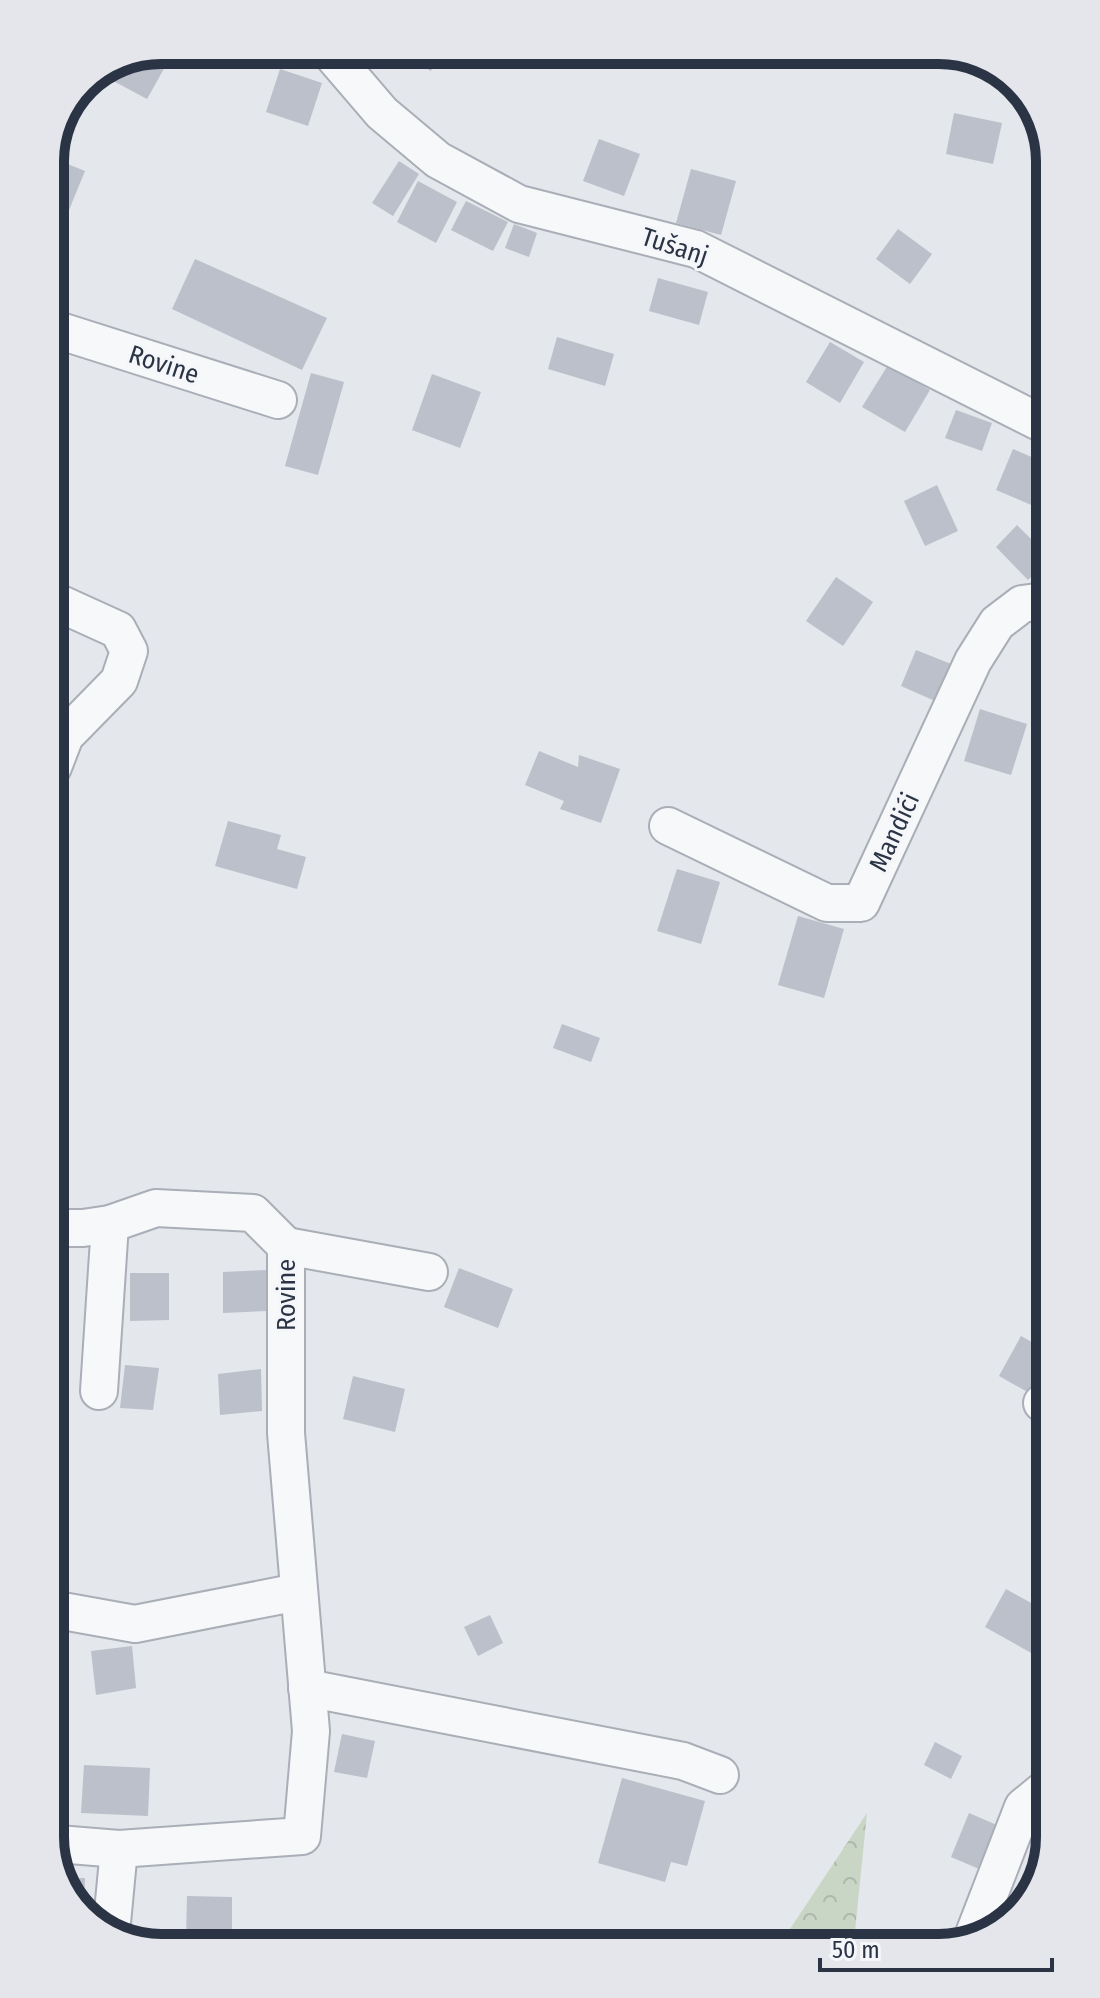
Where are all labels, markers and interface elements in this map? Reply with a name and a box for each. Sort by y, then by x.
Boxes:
street label: Tušanj [637,221,712,272]
street label: Rovine [125,339,203,390]
street label: Mandići [863,788,926,876]
street label: Rovine [271,1259,302,1331]
scale bar [820,1922,1052,1972]
text: 50 m [832,1936,880,1964]

